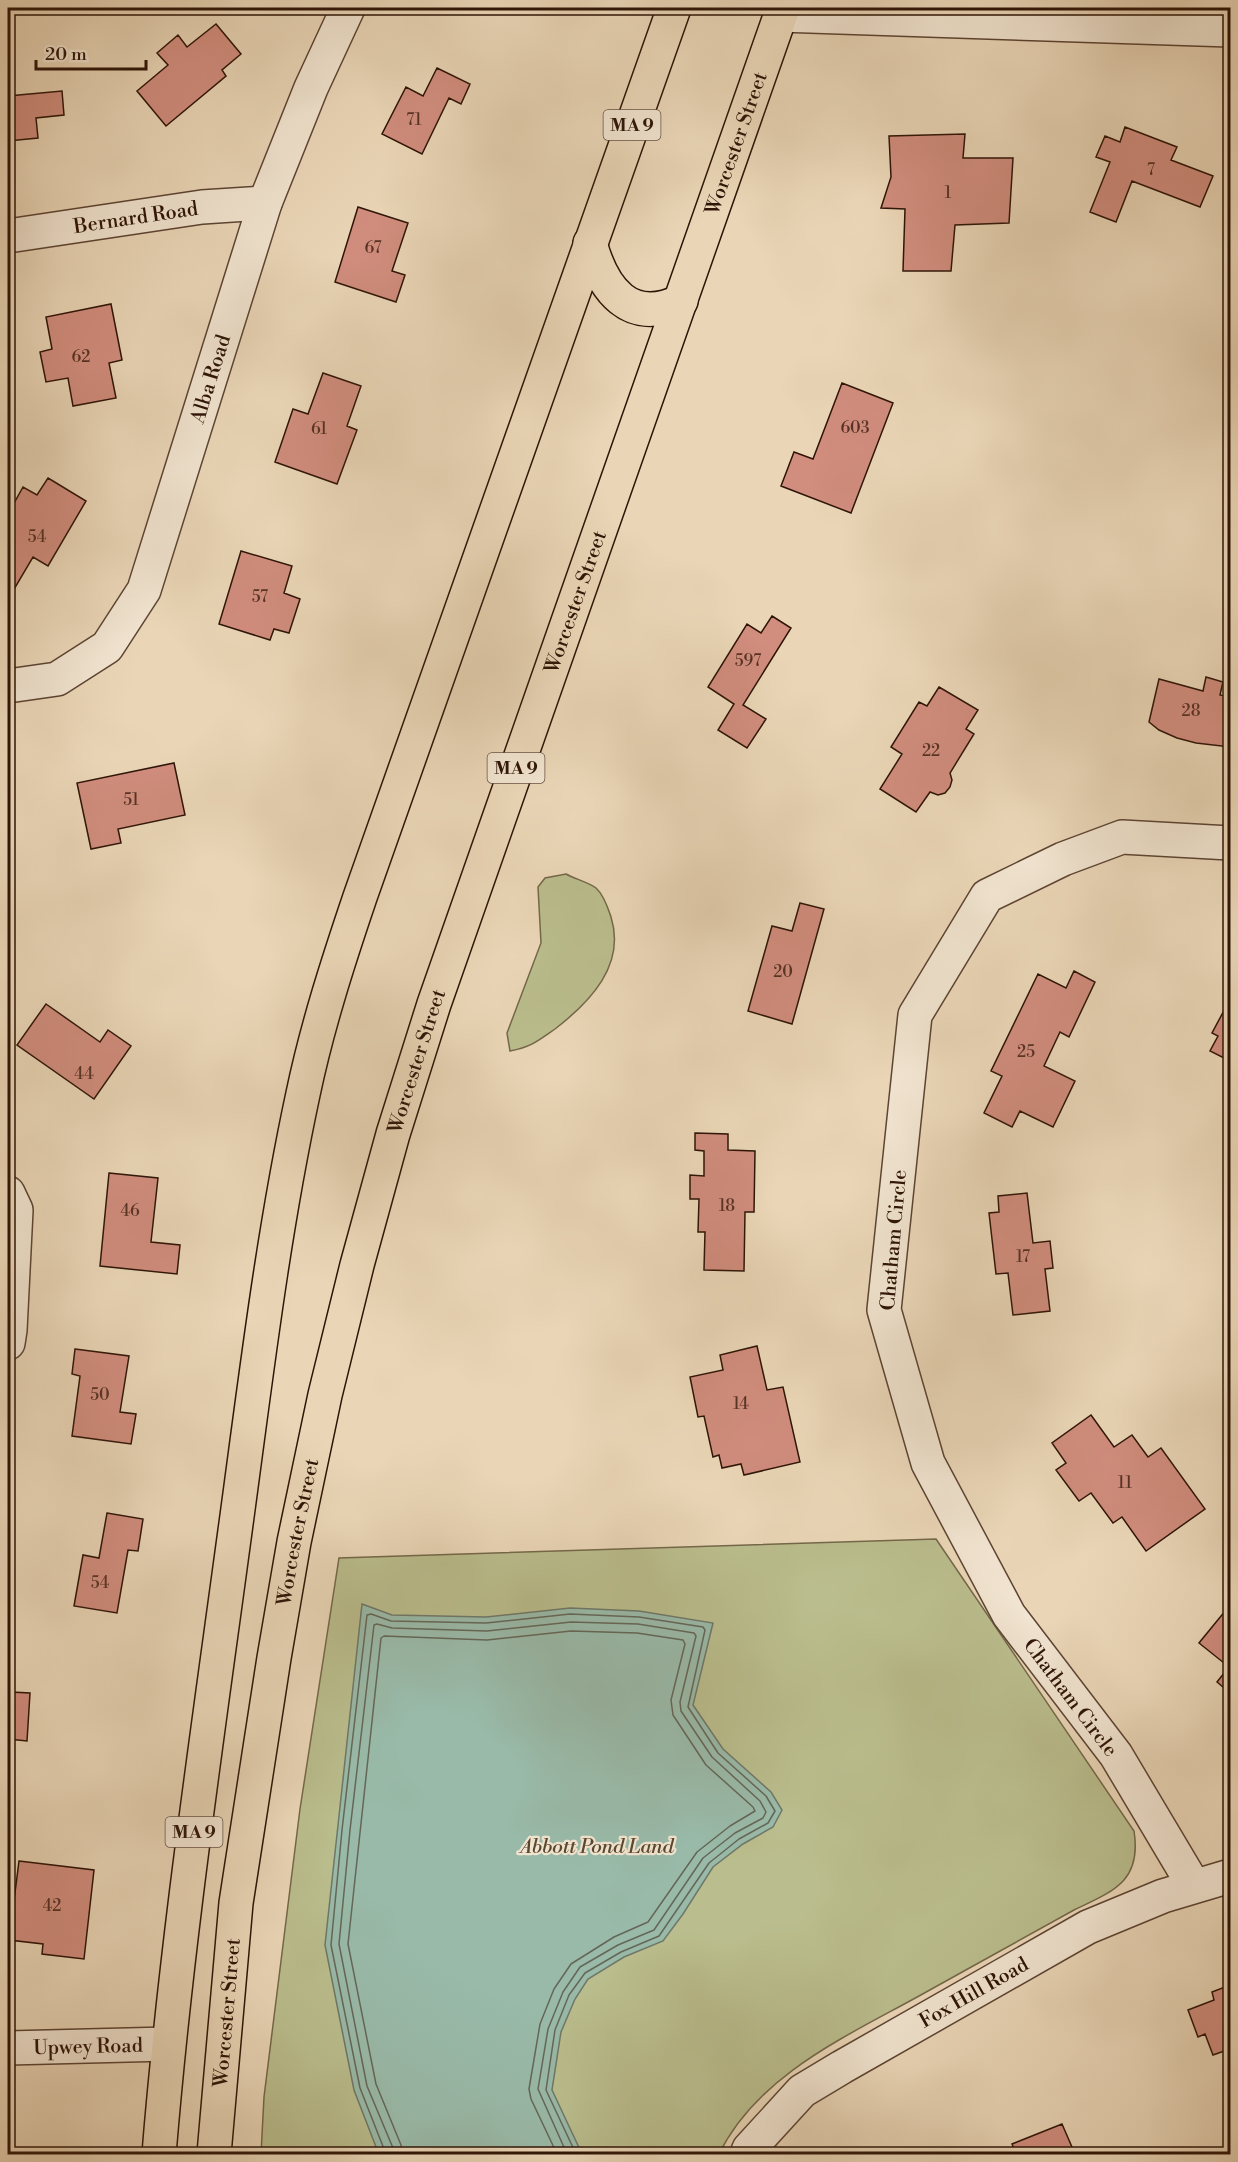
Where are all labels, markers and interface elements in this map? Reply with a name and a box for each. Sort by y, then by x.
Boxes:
scale bar [36,33,146,71]
text: 20 m [45,43,87,66]
street label: Worcester Street [700,69,774,219]
house number: 71 [406,110,422,130]
road number: MA 9 [604,110,660,140]
house number: 7 [1147,160,1155,180]
house number: 1 [945,183,952,203]
street label: Bernard Road [71,197,200,240]
house number: 67 [365,238,381,258]
street label: Alba Road [186,331,237,428]
house number: 62 [72,347,90,367]
house number: 603 [840,418,870,438]
house number: 61 [311,419,327,439]
house number: 54 [28,527,47,547]
street label: Worcester Street [539,528,613,678]
house number: 57 [252,587,268,607]
house number: 597 [735,651,761,671]
house number: 28 [1182,701,1201,721]
house number: 22 [922,741,940,761]
road number: MA 9 [488,753,544,783]
house number: 51 [123,790,139,810]
house number: 20 [773,962,793,982]
street label: Worcester Street [383,986,452,1138]
house number: 25 [1017,1042,1035,1062]
house number: 44 [74,1064,94,1084]
street label: Chatham Circle [876,1169,913,1312]
house number: 18 [719,1196,735,1216]
house number: 46 [120,1201,140,1221]
house number: 17 [1016,1247,1030,1267]
house number: 50 [90,1385,110,1405]
house number: 14 [733,1394,749,1414]
street label: Worcester Street [272,1456,325,1609]
house number: 11 [1118,1473,1132,1493]
house number: 54 [91,1573,110,1593]
street label: Chatham Circle [1017,1634,1122,1762]
road number: MA 9 [166,1817,222,1847]
park label: Abbott Pond Land [518,1835,675,1860]
house number: 42 [43,1896,61,1916]
street label: Worcester Street [209,1937,247,2089]
street label: Fox Hill Road [915,1952,1034,2034]
street label: Upwey Road [33,2034,144,2061]

